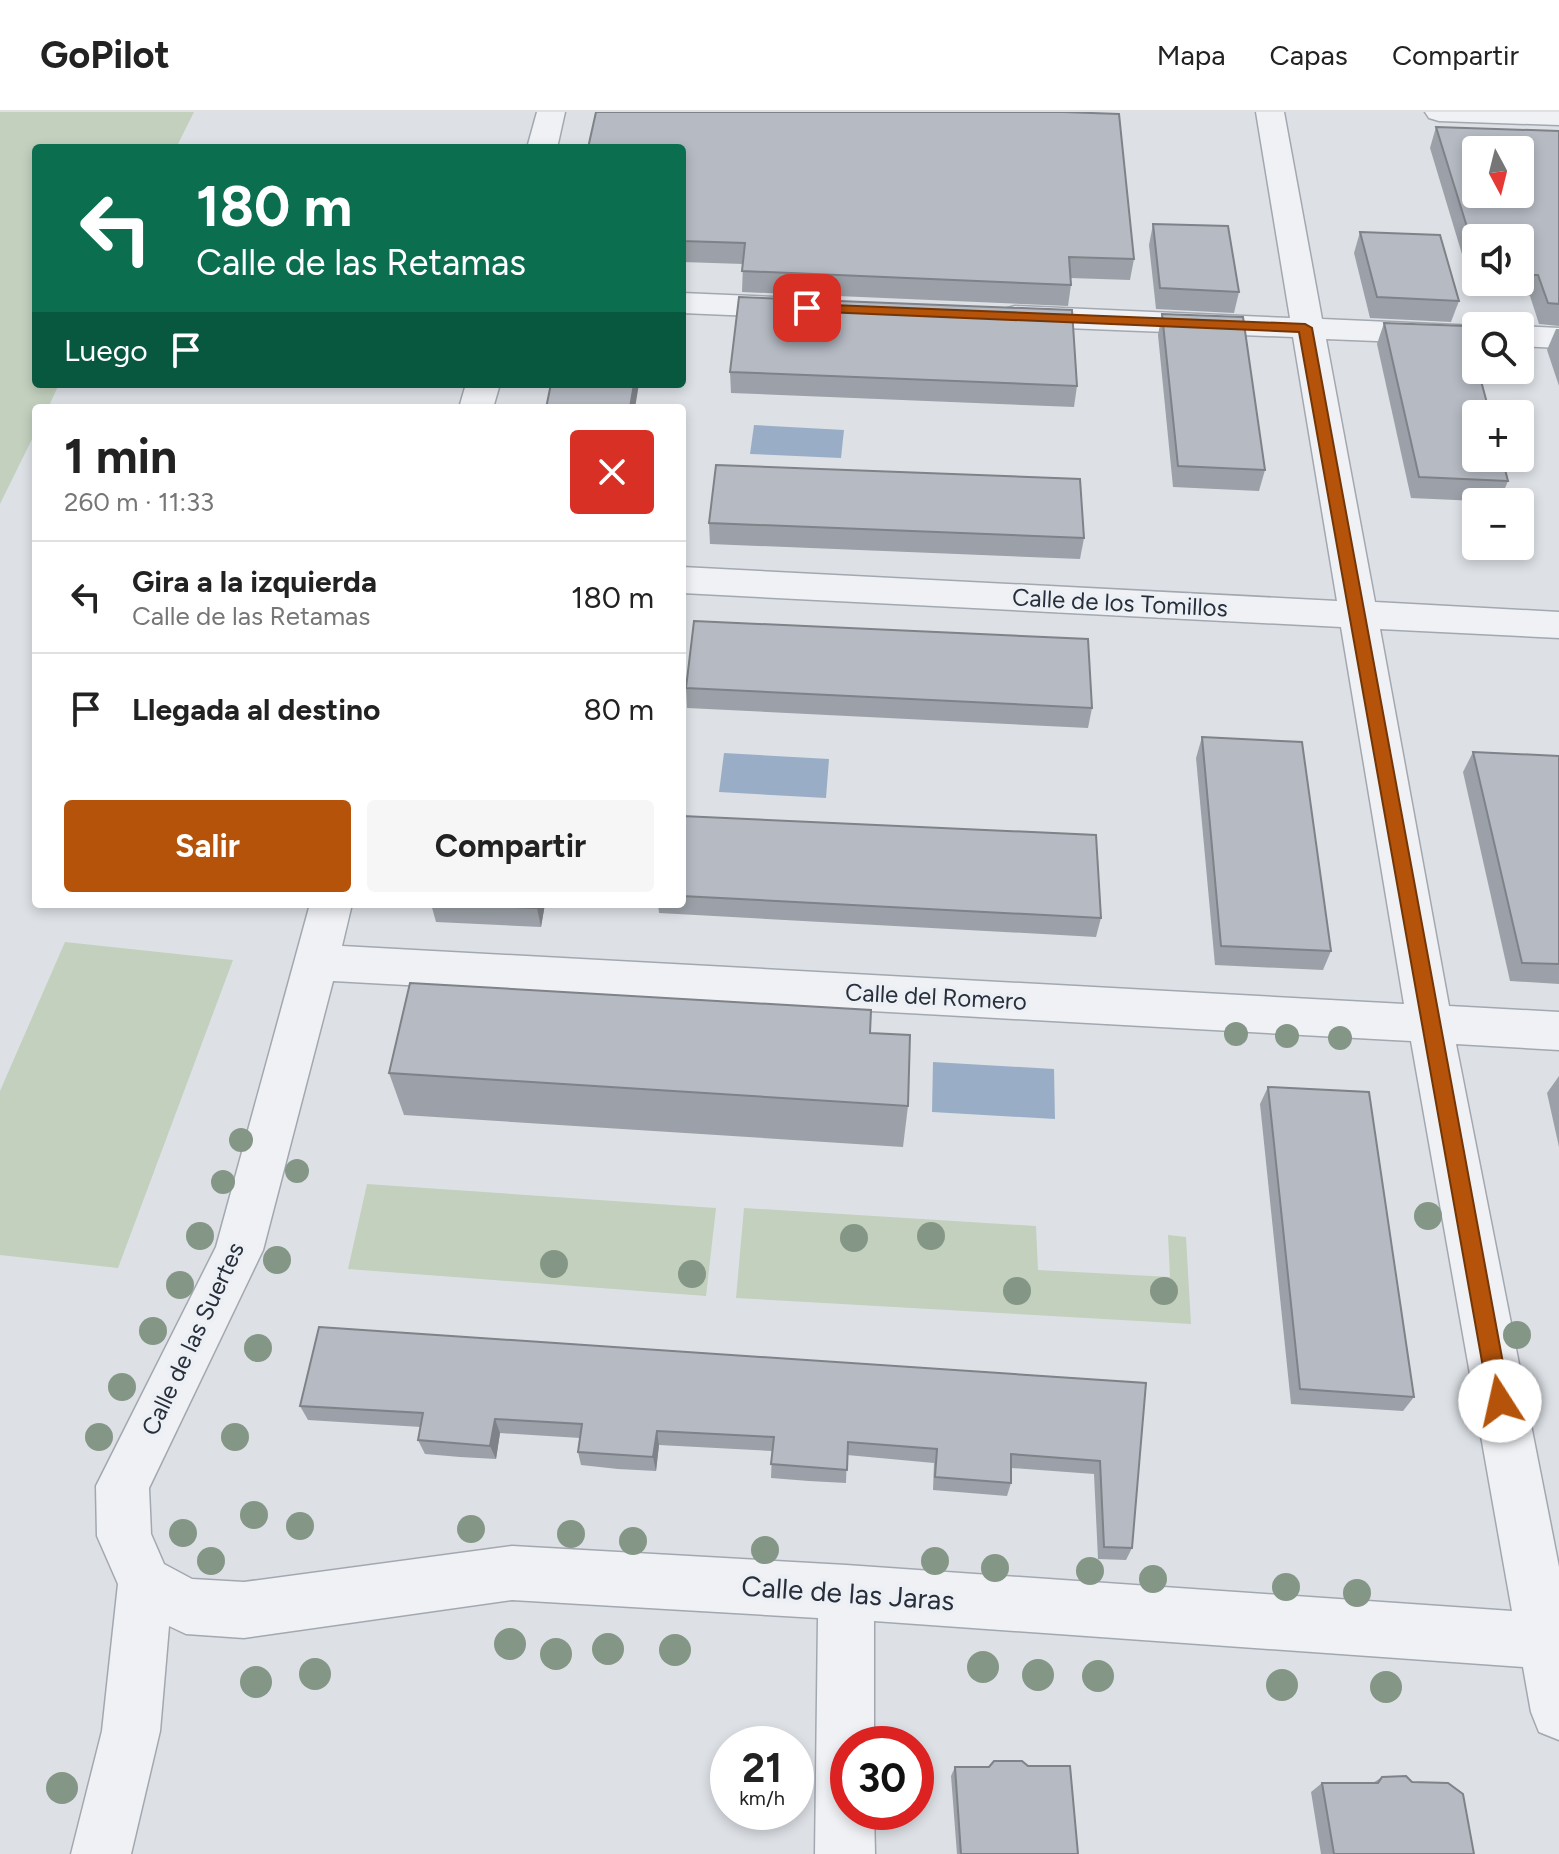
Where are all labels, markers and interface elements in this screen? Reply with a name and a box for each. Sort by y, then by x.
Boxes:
text: GoPilot [40,32,170,78]
text: Mapa [1157,38,1226,72]
text: Capas [1270,38,1348,72]
text: Compartir [1392,38,1519,72]
north arrow [1462,136,1534,208]
map controls [1462,136,1534,560]
text: 180 m [196,173,352,240]
icon: left [64,176,168,280]
button: sound [1462,224,1534,296]
text: Calle de las Retamas [196,241,526,284]
pin [773,274,841,342]
icon: arrive [785,286,829,330]
button: search [1462,312,1534,384]
icon: arrive [164,328,208,372]
text: Luego [64,332,148,369]
button: + [1462,400,1534,472]
text: 1 min [64,427,177,485]
button: close [570,430,654,514]
text: 260 m · 11:33 [64,486,214,518]
button: − [1462,488,1534,560]
text: Gira a la izquierda [132,563,377,600]
icon: left [64,575,108,619]
text: 180 m [571,579,654,616]
street label: Calle de los Tomillos [1011,582,1229,623]
text: Calle de las Retamas [132,600,370,632]
icon: arrive [64,687,108,731]
text: Llegada al destino [132,691,380,728]
text: 80 m [583,691,654,728]
button: Salir [64,800,351,892]
button: Compartir [367,800,654,892]
street label: Calle del Romero [844,977,1028,1016]
street label: Calle de las Suertes [135,1238,250,1440]
position arrow [1458,1359,1542,1443]
street label: Calle de las Jaras [740,1569,956,1617]
speed limit sign: 30 [830,1726,934,1830]
text: 21 [742,1744,782,1792]
text: km/h [739,1786,785,1810]

